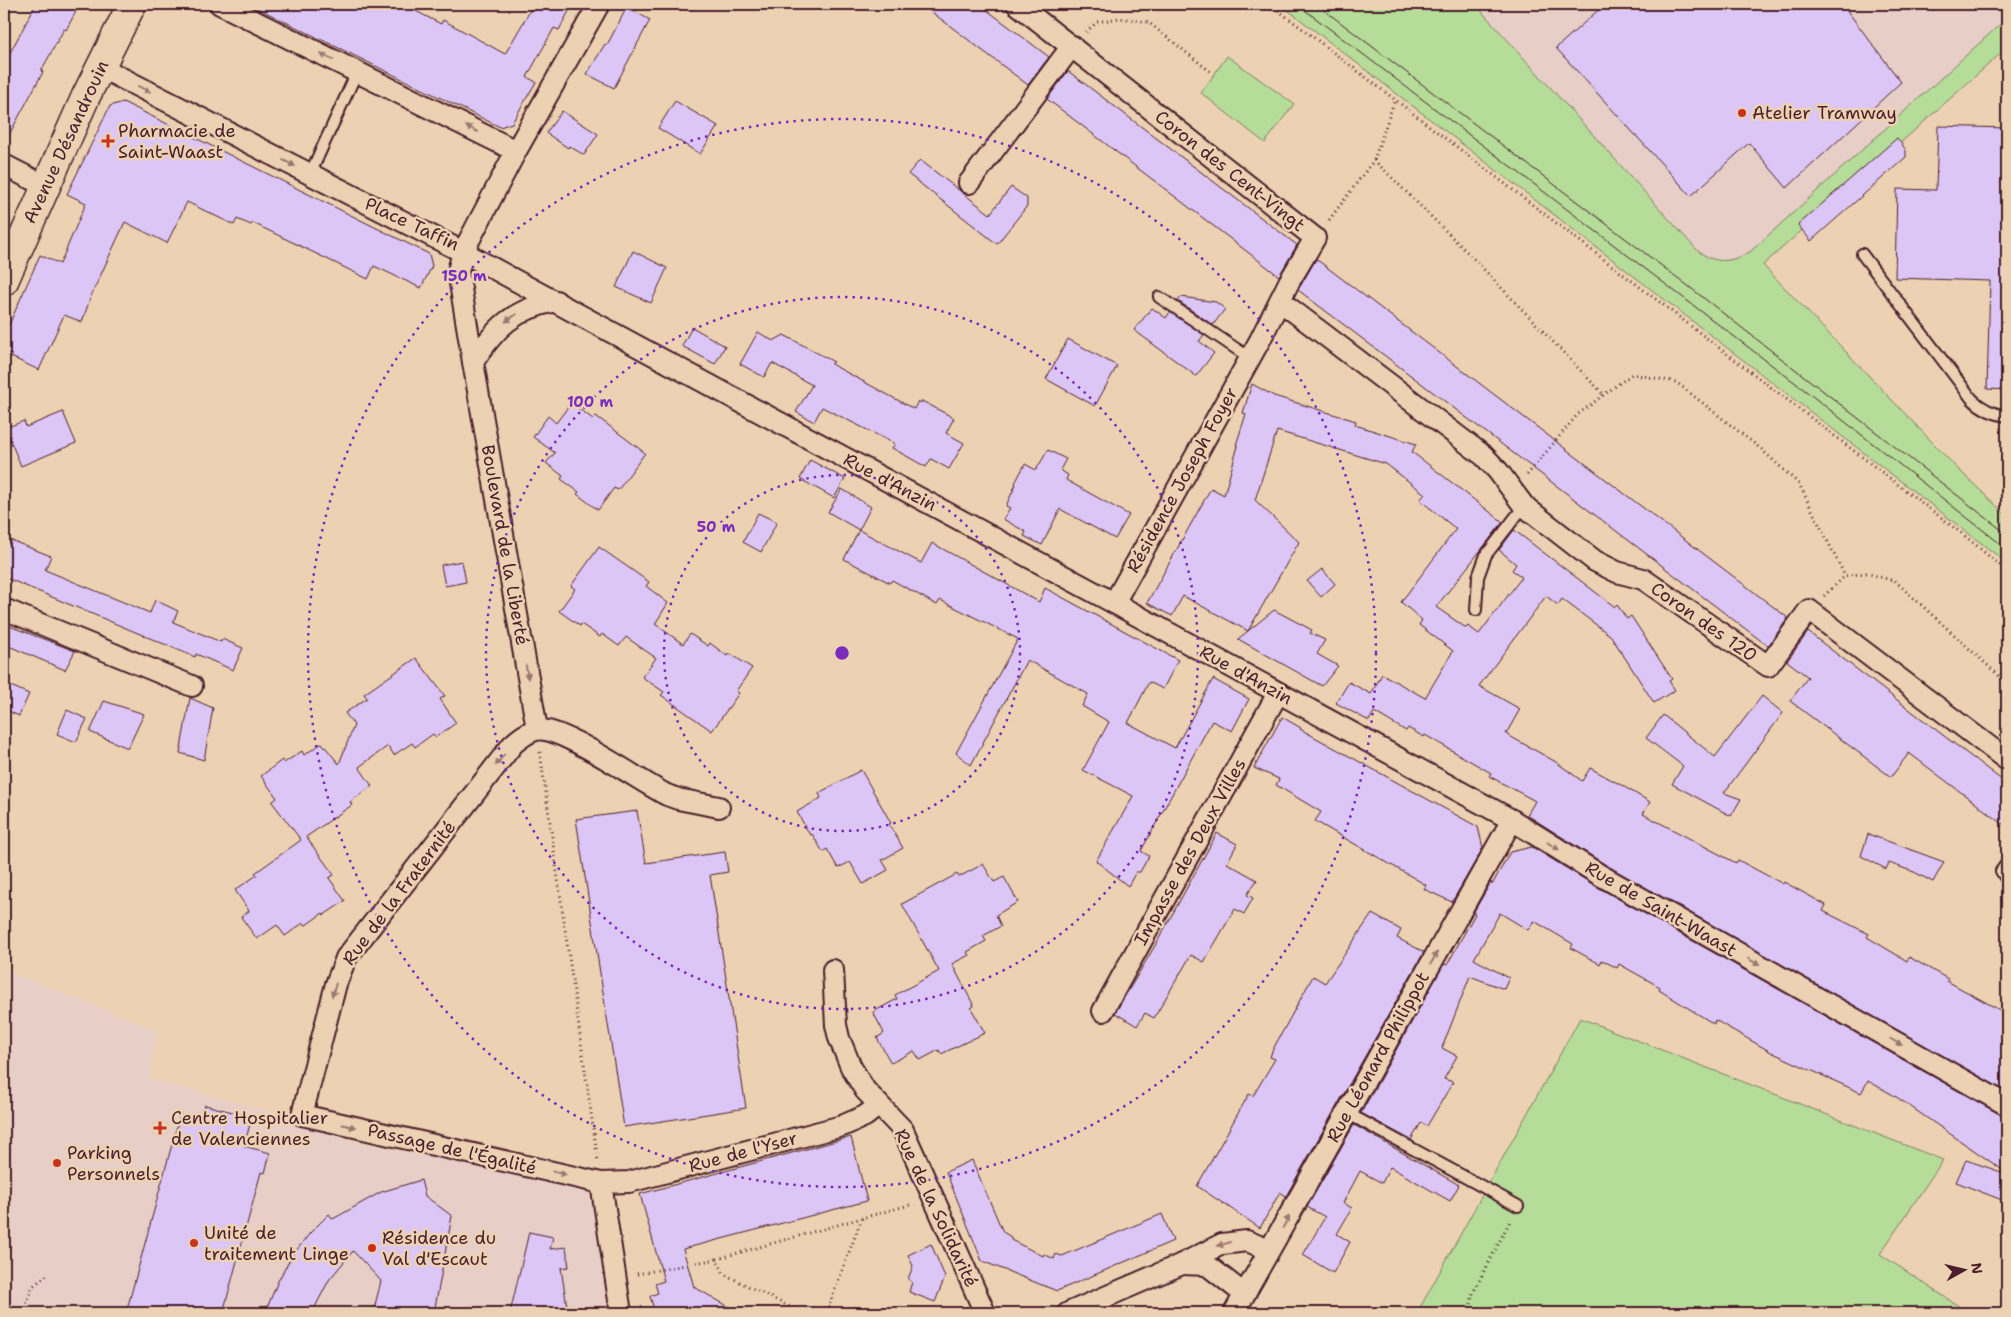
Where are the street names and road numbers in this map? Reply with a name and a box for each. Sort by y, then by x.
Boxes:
street label: Avenue Désandrouin [18,56,114,228]
street label: Coron des Cent-Vingt [1150,105,1310,237]
street label: Place Taffin [361,192,463,256]
street label: Résidence Joseph Foyer [1121,383,1243,577]
street label: Boulevard de la Liberté [476,443,534,647]
street label: Rue d'Anzin [839,447,941,517]
street label: Coron des 120 [1646,577,1762,667]
street label: Rue d'Anzin [1195,640,1297,710]
street label: Impasse des Deux Villes [1129,754,1251,950]
street label: Rue de la Fraternité [337,816,461,970]
street label: Rue de Saint-Waast [1581,856,1741,962]
street label: Rue Léonard Philippot [1321,967,1435,1147]
street label: Passage de l'Égalité [365,1118,539,1180]
street label: Rue de la Solidarité [889,1125,983,1291]
street label: Rue de l'Yser [686,1126,800,1178]

